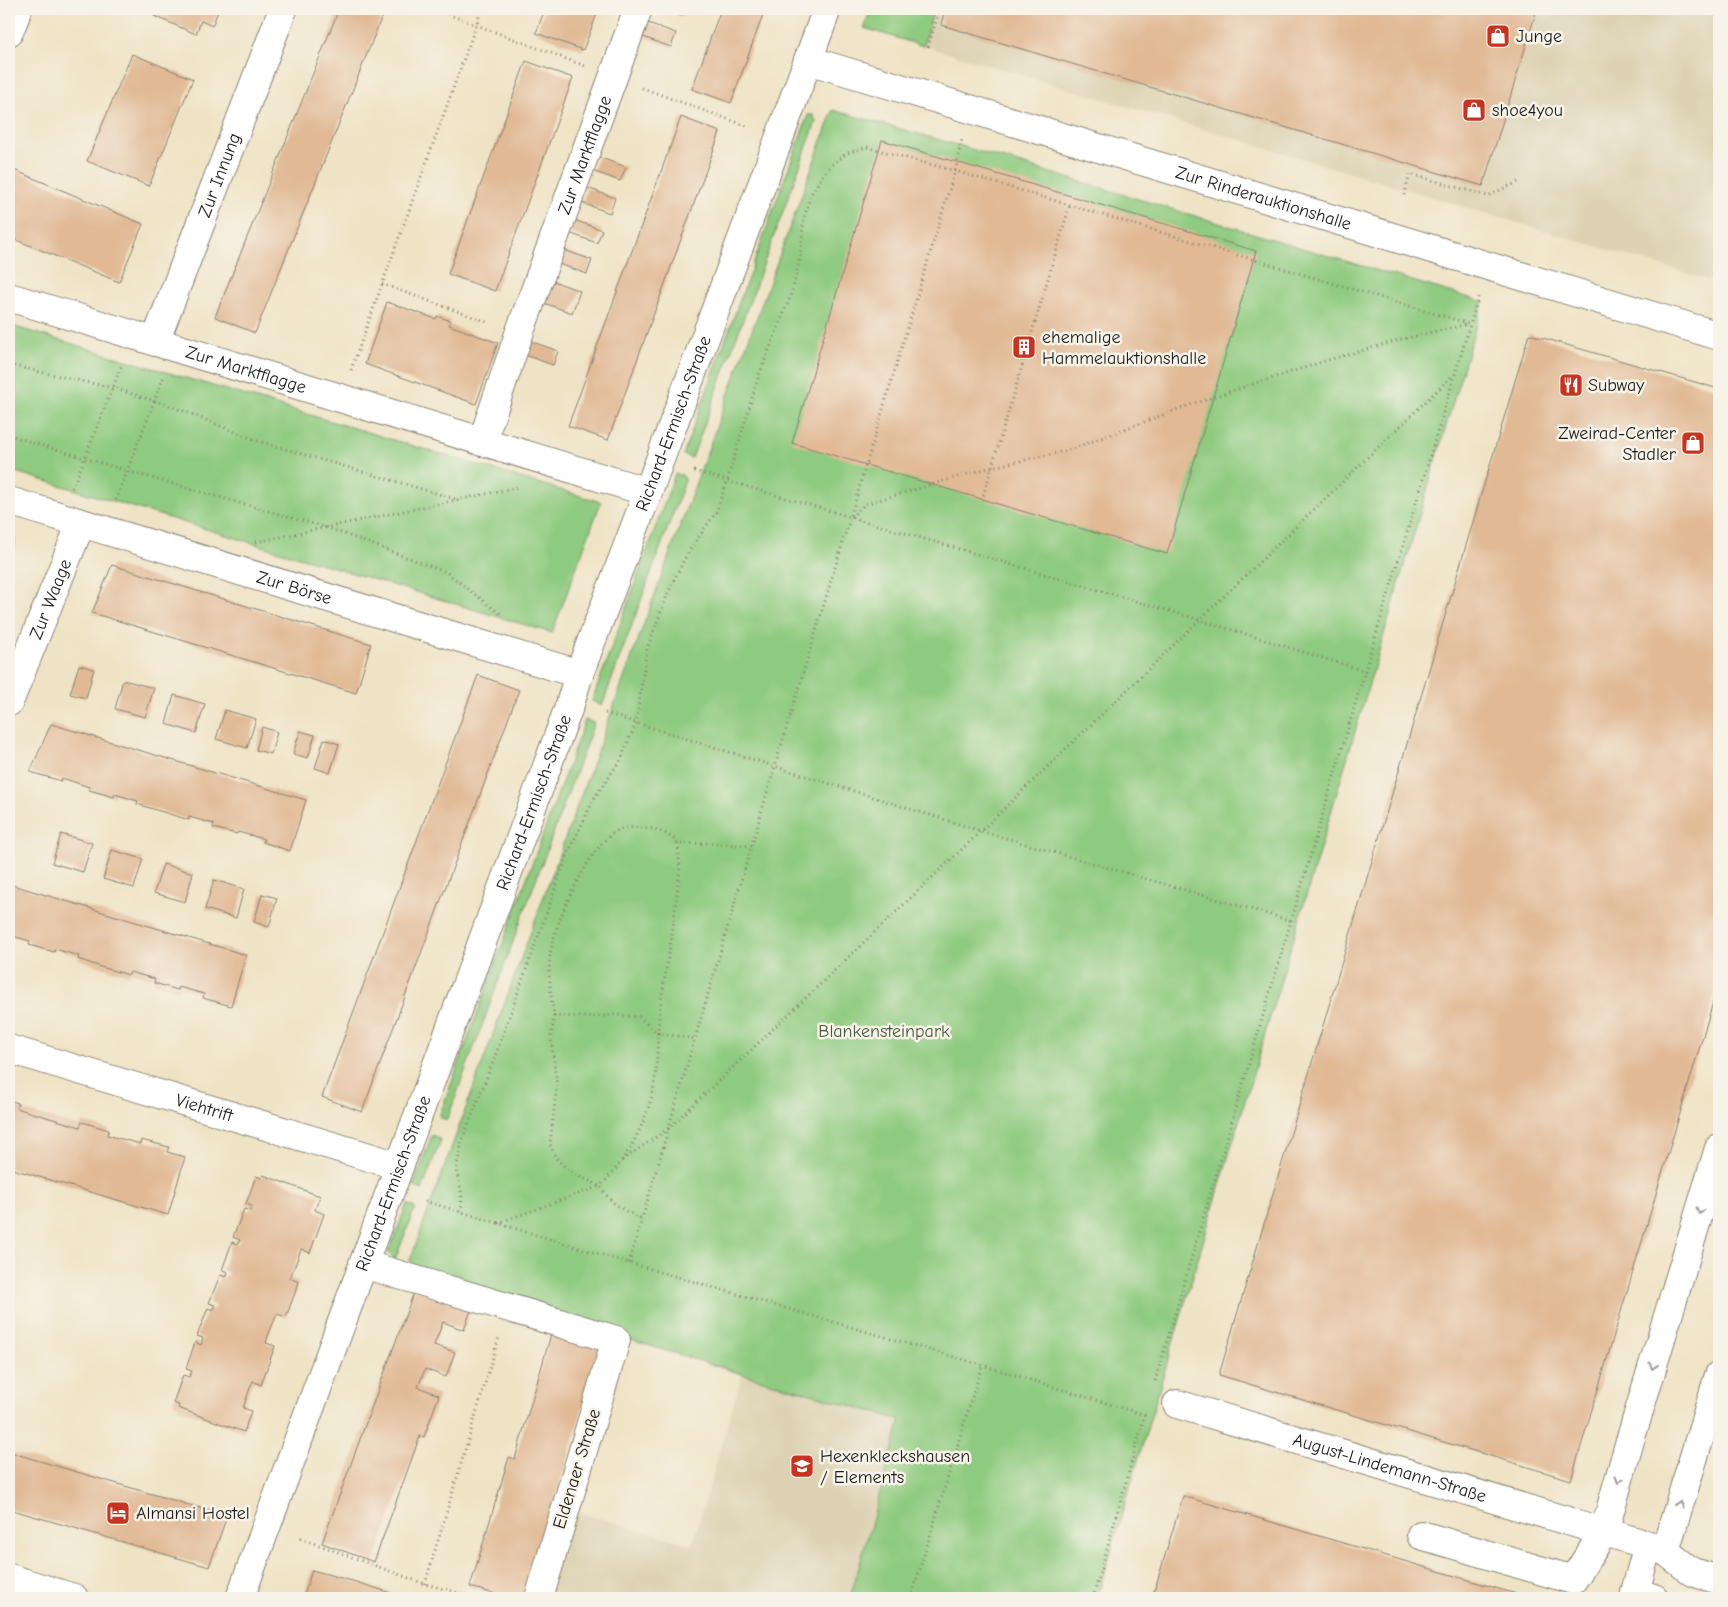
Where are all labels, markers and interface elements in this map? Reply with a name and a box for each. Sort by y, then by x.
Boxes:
shop icon: Junge [1485,23,1511,49]
place label: Junge [1516,26,1562,47]
street label: Zur Marktflagge [553,93,616,217]
shop icon: shoe4you [1461,97,1487,123]
place label: shoe4you [1492,100,1563,121]
street label: Zur Innung [194,130,245,220]
street label: Zur Rinderauktionshalle [1173,162,1354,235]
place label: ehemalige Hammelauktionshalle [1042,327,1206,369]
street label: Richard-Ermisch-Straße [631,333,715,514]
building icon: ehemalige Hammelauktionshalle [1011,334,1037,360]
street label: Zur Marktflagge [184,341,309,398]
restaurant icon: Subway [1558,372,1584,398]
place label: Subway [1588,375,1645,396]
place label: Zweirad-Center Stadler [1558,423,1677,465]
shop icon: Zweirad-Center Stadler [1680,430,1706,456]
street label: Zur Waage [25,556,76,642]
street label: Zur Börse [254,566,334,609]
street label: Richard-Ermisch-Straße [492,712,576,893]
park label: Blankensteinpark [818,1021,950,1042]
street label: Viehtrift [173,1089,236,1126]
street label: Richard-Ermisch-Straße [351,1093,435,1274]
one-way arrow [1696,1206,1706,1215]
one-way arrow [1648,1362,1658,1370]
street label: Eldenaer Straße [549,1406,605,1532]
street label: August-Lindemann-Straße [1290,1429,1489,1507]
place label: Hexenkleckshausen / Elements [820,1446,970,1488]
school or university icon: Hexenkleckshausen / Elements [789,1453,815,1479]
one-way arrow [1614,1476,1624,1484]
hotel icon: Almansi Hostel [105,1500,131,1526]
one-way arrow [1674,1501,1684,1509]
place label: Almansi Hostel [136,1503,250,1524]

